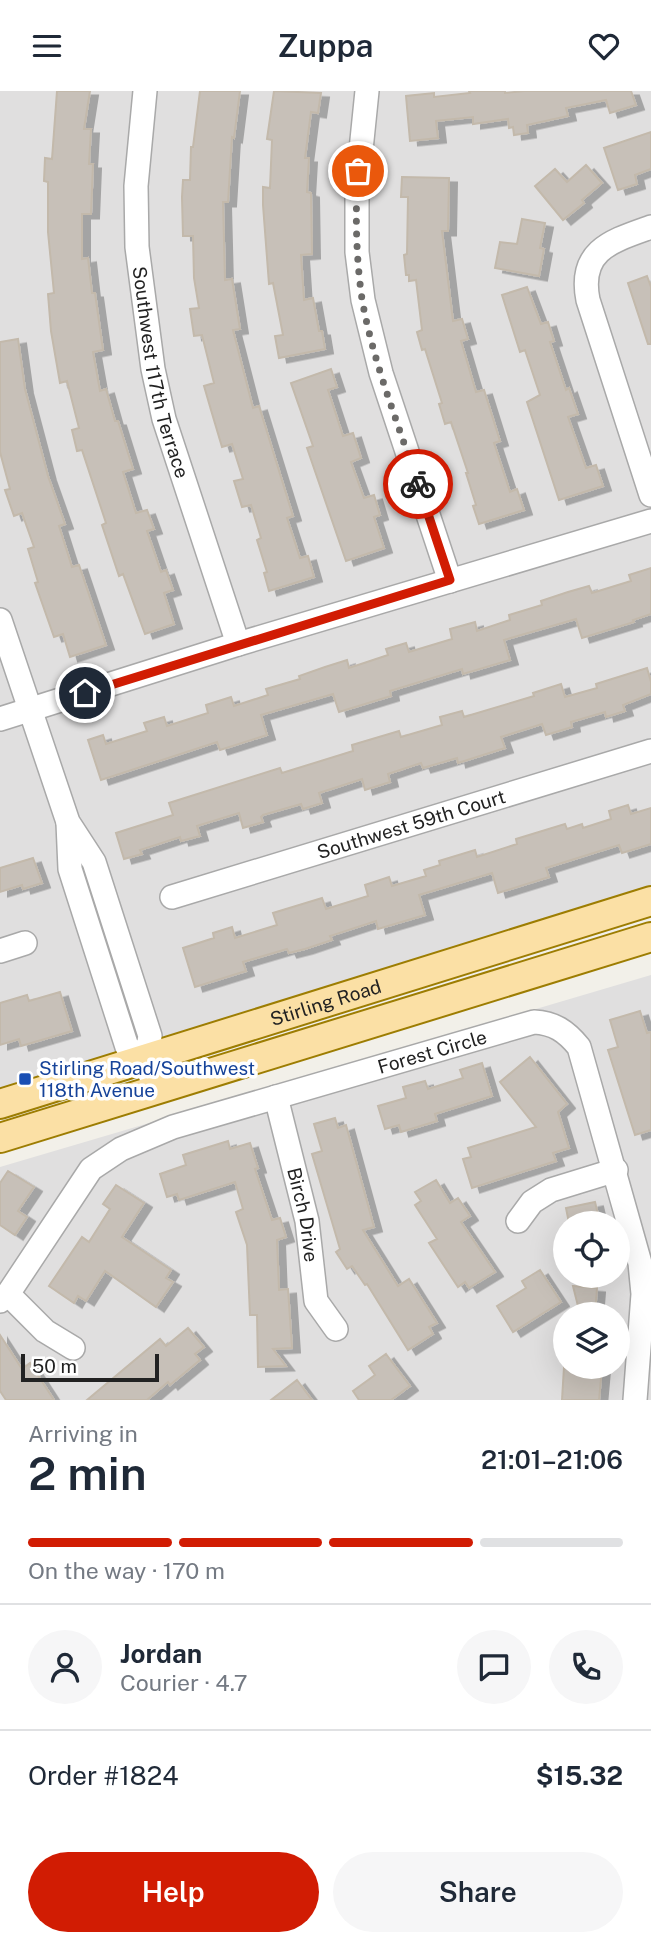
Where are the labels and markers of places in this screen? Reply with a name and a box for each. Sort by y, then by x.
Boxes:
pin [328,141,388,201]
pin [55,663,115,723]
place label: Stirling Road/Southwest 118th Avenue [39,1057,255,1101]
marker: Stirling Road/Southwest 118th Avenue [17,1071,33,1087]

